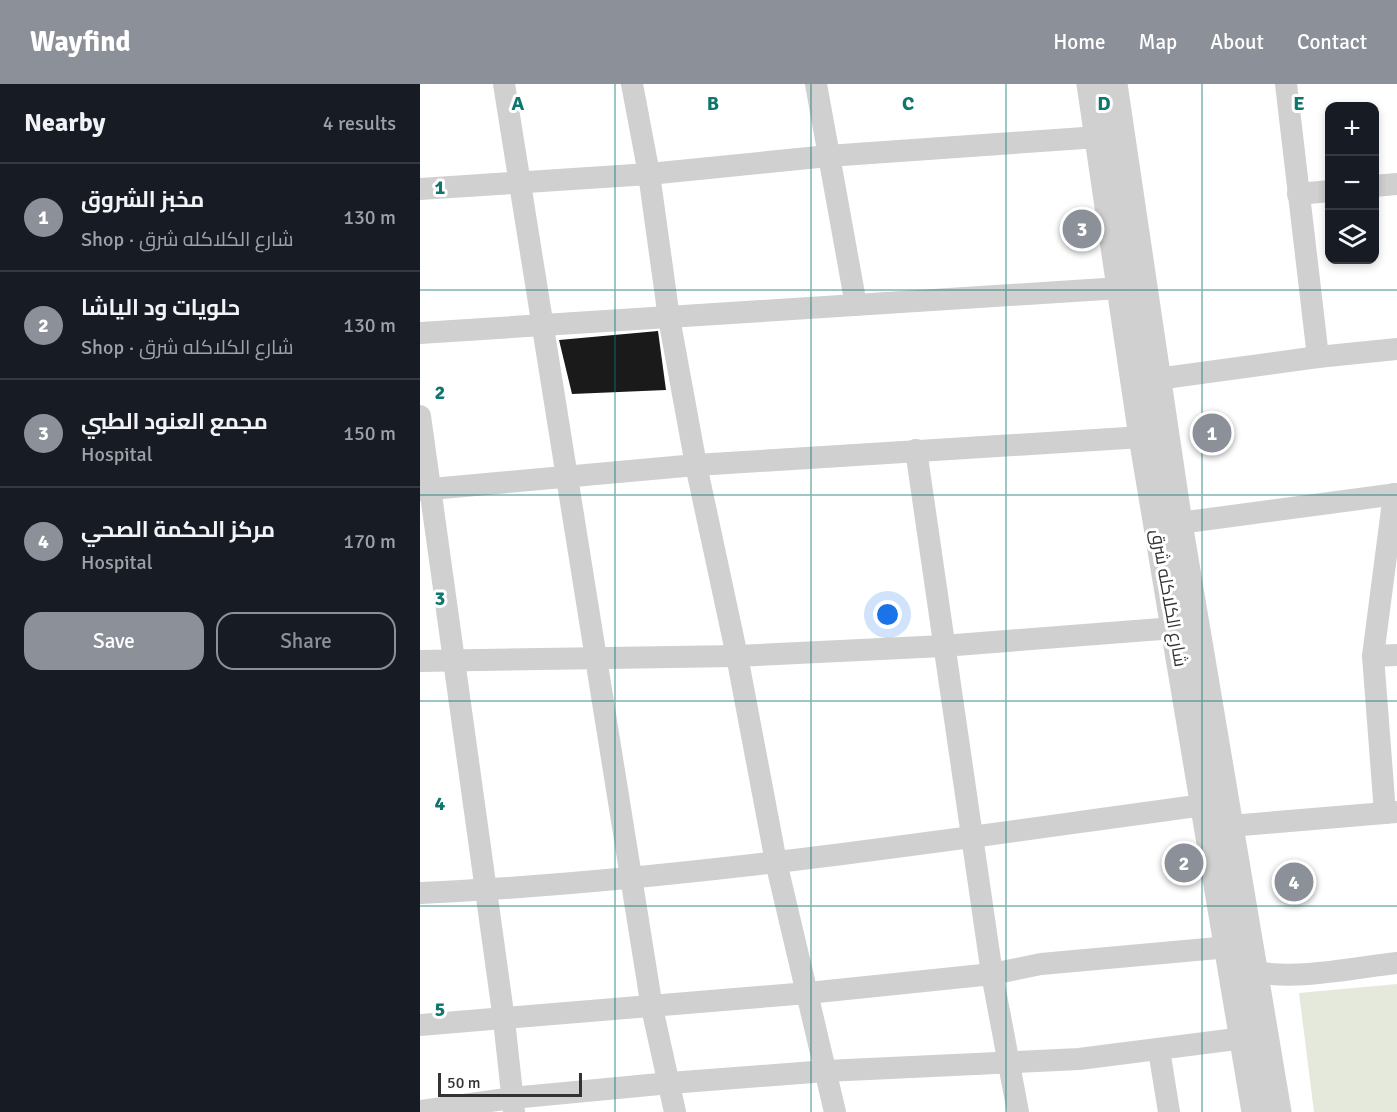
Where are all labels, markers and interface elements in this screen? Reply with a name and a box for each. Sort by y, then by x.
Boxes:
text: Wayfind [30,25,131,59]
text: Home [1053,29,1106,55]
text: Map [1139,29,1177,55]
text: About [1210,29,1264,55]
text: Contact [1297,29,1367,55]
text: A [512,91,525,116]
text: B [707,91,719,116]
text: C [902,91,914,116]
text: D [1097,91,1111,116]
text: E [1293,91,1305,116]
map controls [1325,102,1379,264]
button: + [1325,102,1379,156]
text: Nearby [24,107,105,139]
text: 4 results [323,111,396,136]
button: − [1325,156,1379,210]
text: 1 [435,175,446,200]
text: مخبز الشروق [81,186,204,213]
text: 1 [38,205,49,230]
text: 130 m [343,205,396,230]
pin: 3 [1062,206,1102,252]
button: layers [1325,210,1379,264]
text: Shop · شارع الكلاكله شرق [81,227,294,252]
text: حلويات ود الياشا [81,294,240,321]
text: 2 [38,313,49,338]
text: 130 m [343,313,396,338]
text: Shop · شارع الكلاكله شرق [81,335,294,360]
text: 2 [435,380,445,405]
text: مجمع العنود الطبي [81,408,268,435]
pin: 1 [1192,410,1232,456]
text: 3 [38,421,49,446]
text: 150 m [343,421,396,446]
text: Hospital [81,442,153,467]
text: مركز الحكمة الصحي [81,516,275,543]
street label: شارع الكلاكله شرق [1145,528,1192,669]
text: 4 [38,529,49,554]
text: 170 m [343,529,396,554]
text: Hospital [81,550,153,575]
text: 3 [435,586,445,611]
your location [873,600,902,629]
button: Save [24,612,204,670]
button: Share [216,612,396,670]
text: 4 [435,791,446,816]
pin: 2 [1164,840,1203,886]
pin: 4 [1274,860,1314,904]
text: 5 [435,997,445,1022]
scale bar [438,1070,582,1098]
text: 50 m [447,1073,481,1093]

